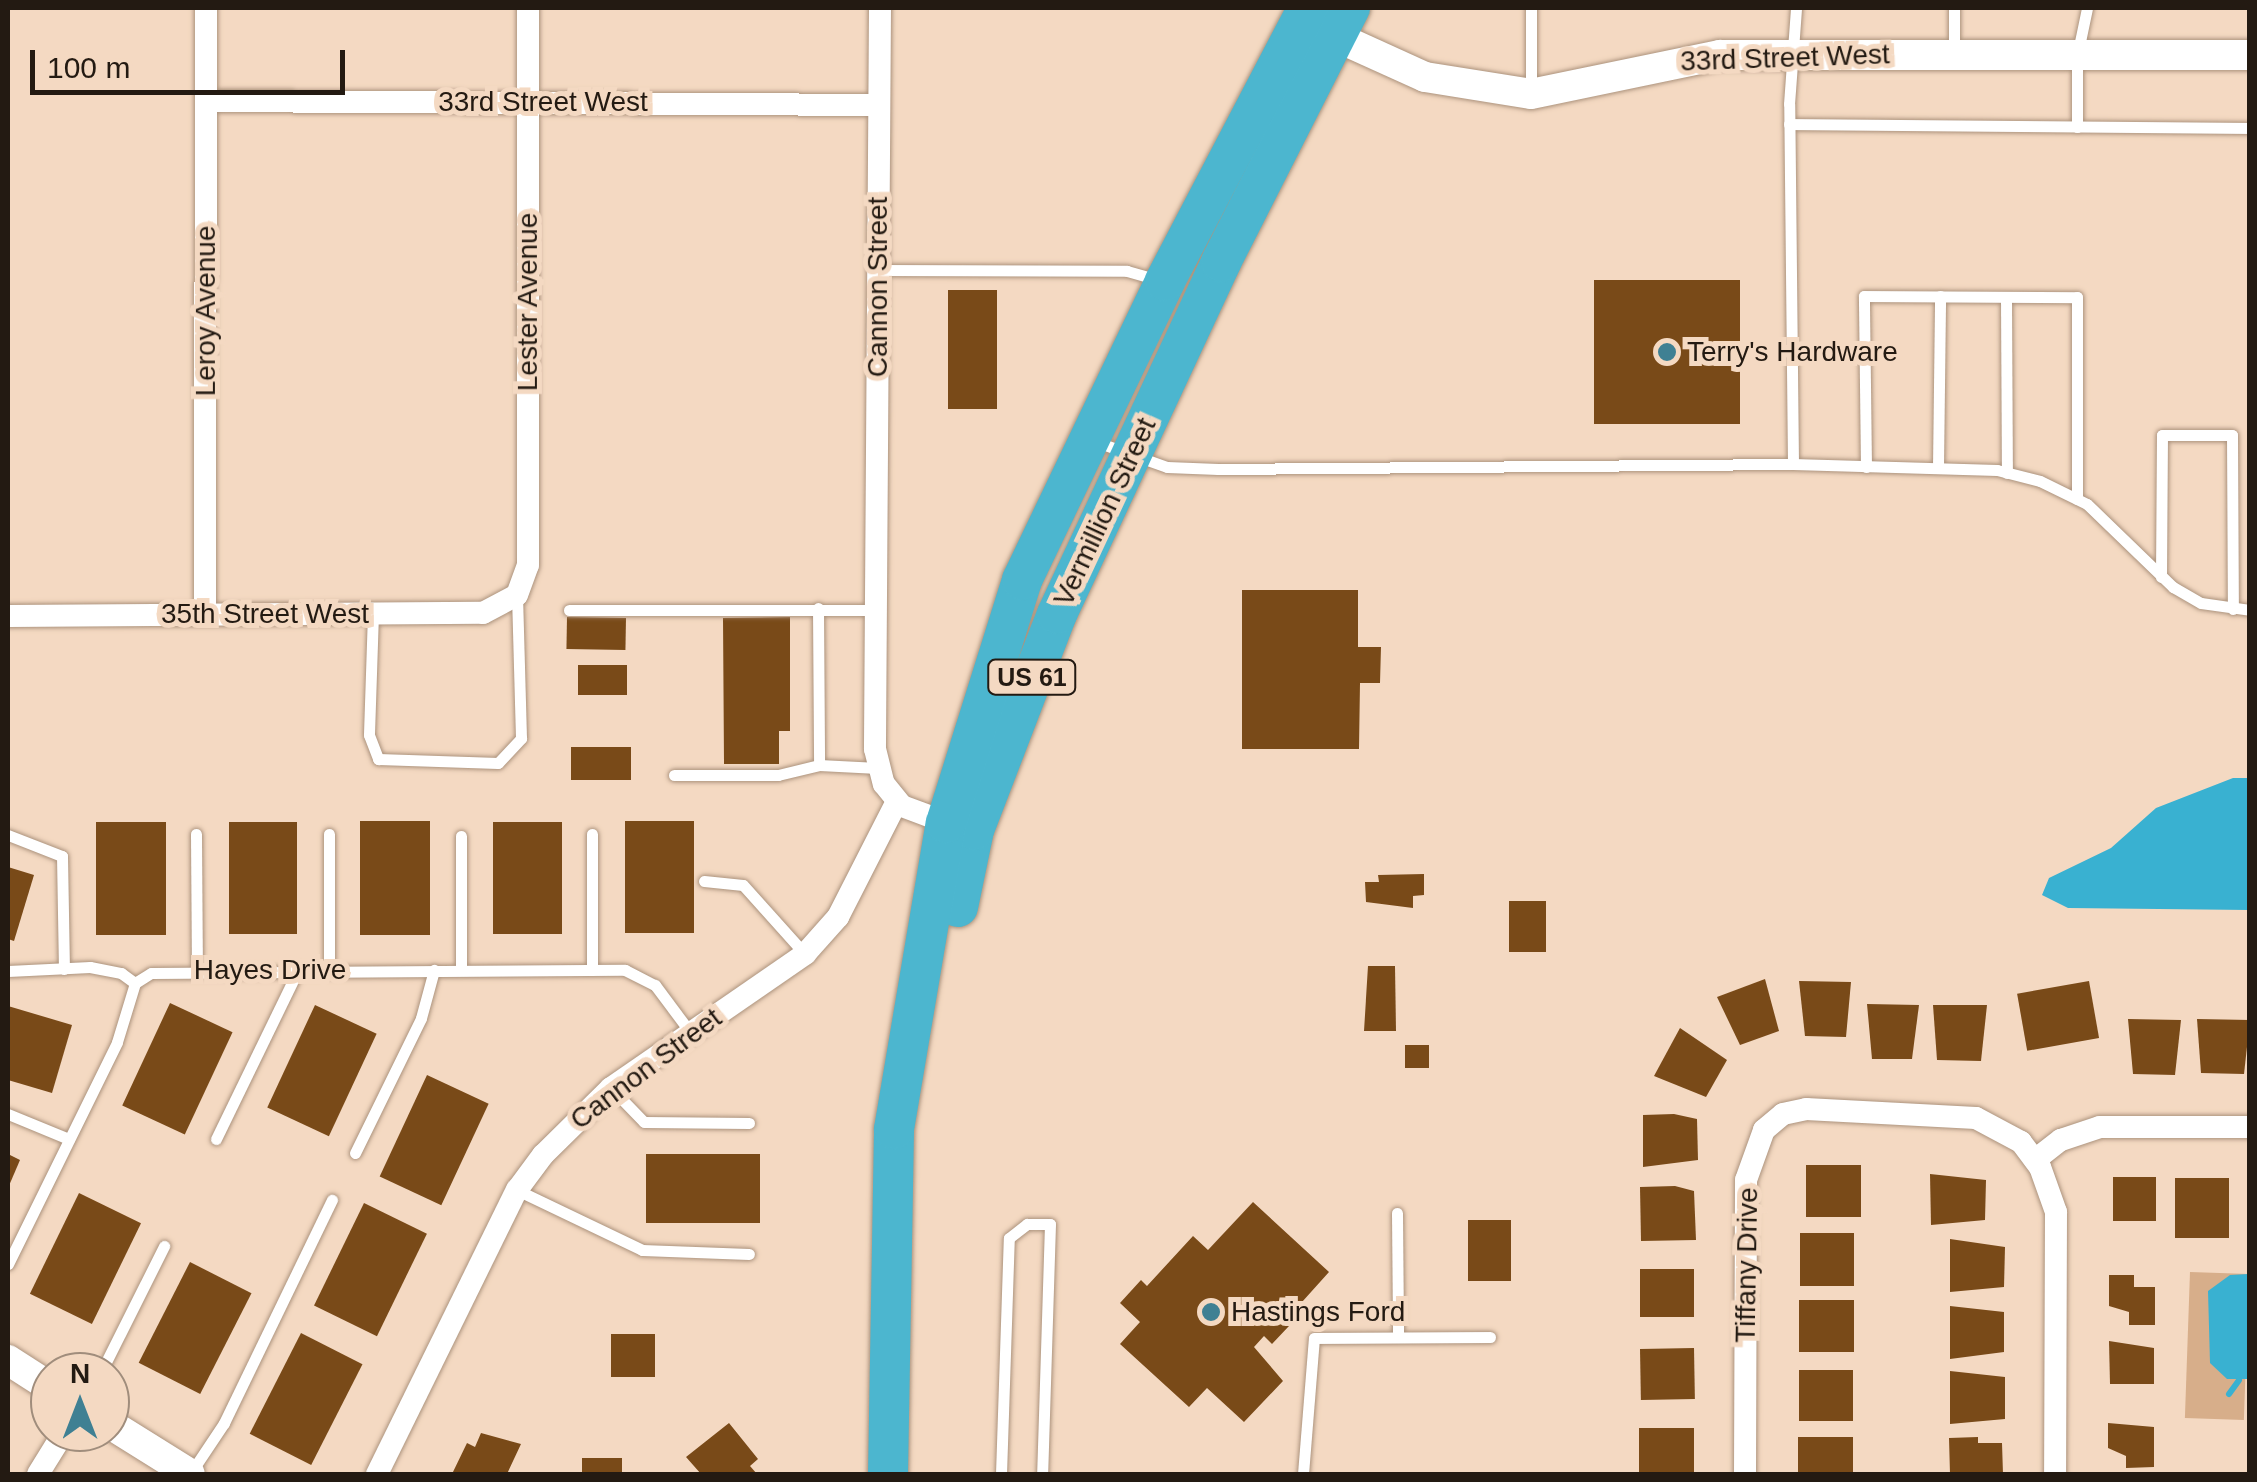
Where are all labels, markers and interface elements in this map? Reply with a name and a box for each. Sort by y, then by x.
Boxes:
scale bar [35,30,350,92]
street label: 33rd Street West [1680,38,1890,78]
text: 100 m [47,51,130,84]
street label: 33rd Street West [438,85,648,119]
street label: Cannon Street [861,197,895,377]
street label: Lester Avenue [511,212,545,392]
street label: Leroy Avenue [189,225,223,397]
place label: Terry's Hardware [1687,335,1898,369]
marker: Terry's Hardware [1656,341,1678,363]
street label: Vermillion Street [1047,413,1163,611]
street label: 35th Street West [161,597,369,631]
road number: US 61 [987,657,1077,697]
street label: Hayes Drive [194,953,346,987]
street label: Cannon Street [564,1001,728,1137]
street label: Tiffany Drive [1729,1187,1765,1343]
place label: Hastings Ford [1231,1295,1405,1329]
marker: Hastings Ford [1200,1301,1222,1323]
north arrow [30,1352,130,1452]
text: N [70,1358,90,1389]

